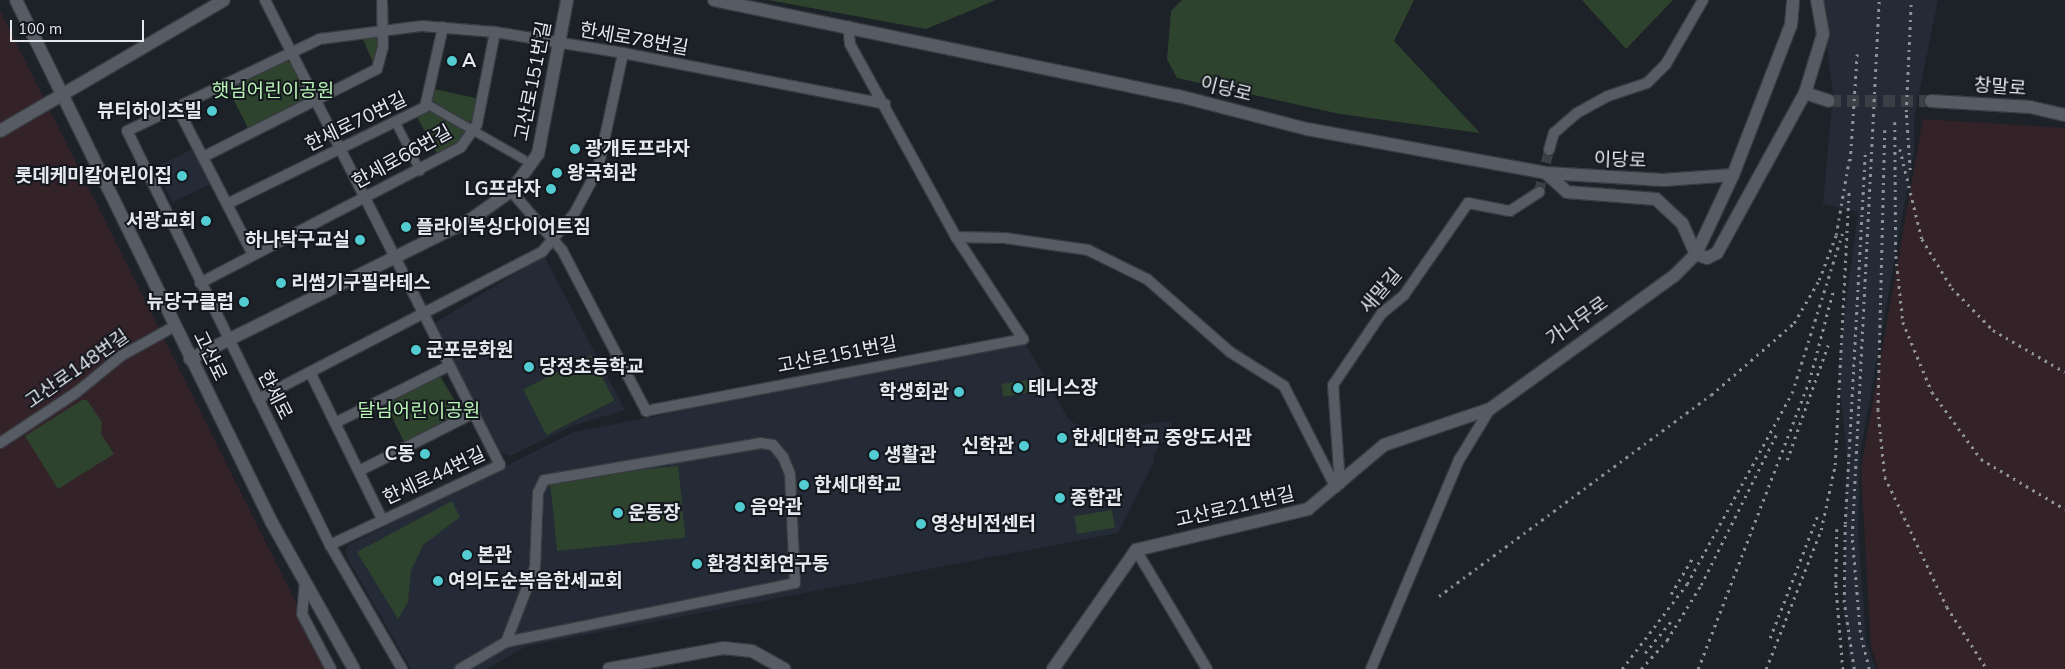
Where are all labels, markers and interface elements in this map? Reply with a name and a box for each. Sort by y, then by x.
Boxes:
scale bar [12,10,146,42]
street label: 한세로78번길 [578,18,690,60]
text: 100 m [18,19,62,38]
street label: 고산로151번길 [510,19,556,143]
place label: A [462,50,476,72]
marker: A [446,55,458,67]
street label: 이당로 [1198,72,1254,106]
street label: 창말로 [1973,74,2027,100]
park label: 햇님어린이공원 [212,80,334,102]
street label: 한세로70번길 [301,88,411,156]
place label: 뷰티하이츠빌 [97,100,202,122]
marker: 뷰티하이츠빌 [206,105,218,117]
street label: 한세로66번길 [348,120,456,194]
place label: 광개토프라자 [585,138,690,160]
marker: 광개토프라자 [569,143,581,155]
street label: 이당로 [1593,148,1647,172]
place label: 왕국회관 [567,162,637,184]
place label: 롯데케미칼어린이집 [15,165,172,187]
marker: 왕국회관 [551,167,563,179]
marker: 롯데케미칼어린이집 [176,170,188,182]
place label: LG프라자 [465,178,541,200]
marker: LG프라자 [545,183,557,195]
place label: 서광교회 [126,210,196,232]
marker: 서광교회 [200,215,212,227]
place label: 플라이복싱다이어트짐 [416,216,591,238]
marker: 플라이복싱다이어트짐 [400,221,412,233]
place label: 하나탁구교실 [245,229,350,251]
marker: 하나탁구교실 [354,234,366,246]
street label: 새말길 [1355,264,1407,318]
place label: 리썸기구필라테스 [291,272,431,294]
marker: 리썸기구필라테스 [275,277,287,289]
place label: 뉴당구클럽 [147,291,234,313]
street label: 가나무로 [1542,292,1612,350]
marker: 뉴당구클럽 [238,296,250,308]
street label: 고산로148번길 [21,325,133,413]
street label: 고산로 [188,327,232,385]
street label: 고산로151번길 [775,332,899,378]
place label: 군포문화원 [426,339,513,361]
marker: 군포문화원 [410,344,422,356]
place label: 당정초등학교 [539,356,644,378]
marker: 당정초등학교 [523,361,535,373]
street label: 한세로 [253,366,297,424]
place label: 테니스장 [1028,377,1098,399]
place label: 학생회관 [879,381,949,403]
marker: 테니스장 [1012,382,1024,394]
marker: 학생회관 [953,386,965,398]
park label: 달님어린이공원 [358,400,480,422]
place label: 한세대학교 중앙도서관 [1072,427,1252,449]
marker: 한세대학교 중앙도서관 [1056,432,1068,444]
place label: 신학관 [962,435,1014,457]
marker: 신학관 [1018,440,1030,452]
street label: 한세로44번길 [379,442,489,510]
place label: C동 [385,443,415,465]
place label: 생활관 [884,444,936,466]
marker: C동 [419,448,431,460]
marker: 생활관 [868,449,880,461]
place label: 한세대학교 [814,474,901,496]
marker: 한세대학교 [798,479,810,491]
street label: 고산로211번길 [1173,482,1297,532]
place label: 종합관 [1070,487,1122,509]
marker: 종합관 [1054,492,1066,504]
place label: 음악관 [750,496,802,518]
marker: 음악관 [734,501,746,513]
place label: 운동장 [628,502,680,524]
marker: 운동장 [612,507,624,519]
place label: 영상비전센터 [931,513,1036,535]
marker: 영상비전센터 [915,518,927,530]
place label: 본관 [477,544,512,566]
marker: 본관 [461,549,473,561]
place label: 환경친화연구동 [707,553,829,575]
marker: 환경친화연구동 [691,558,703,570]
place label: 여의도순복음한세교회 [448,570,623,592]
marker: 여의도순복음한세교회 [432,575,444,587]

